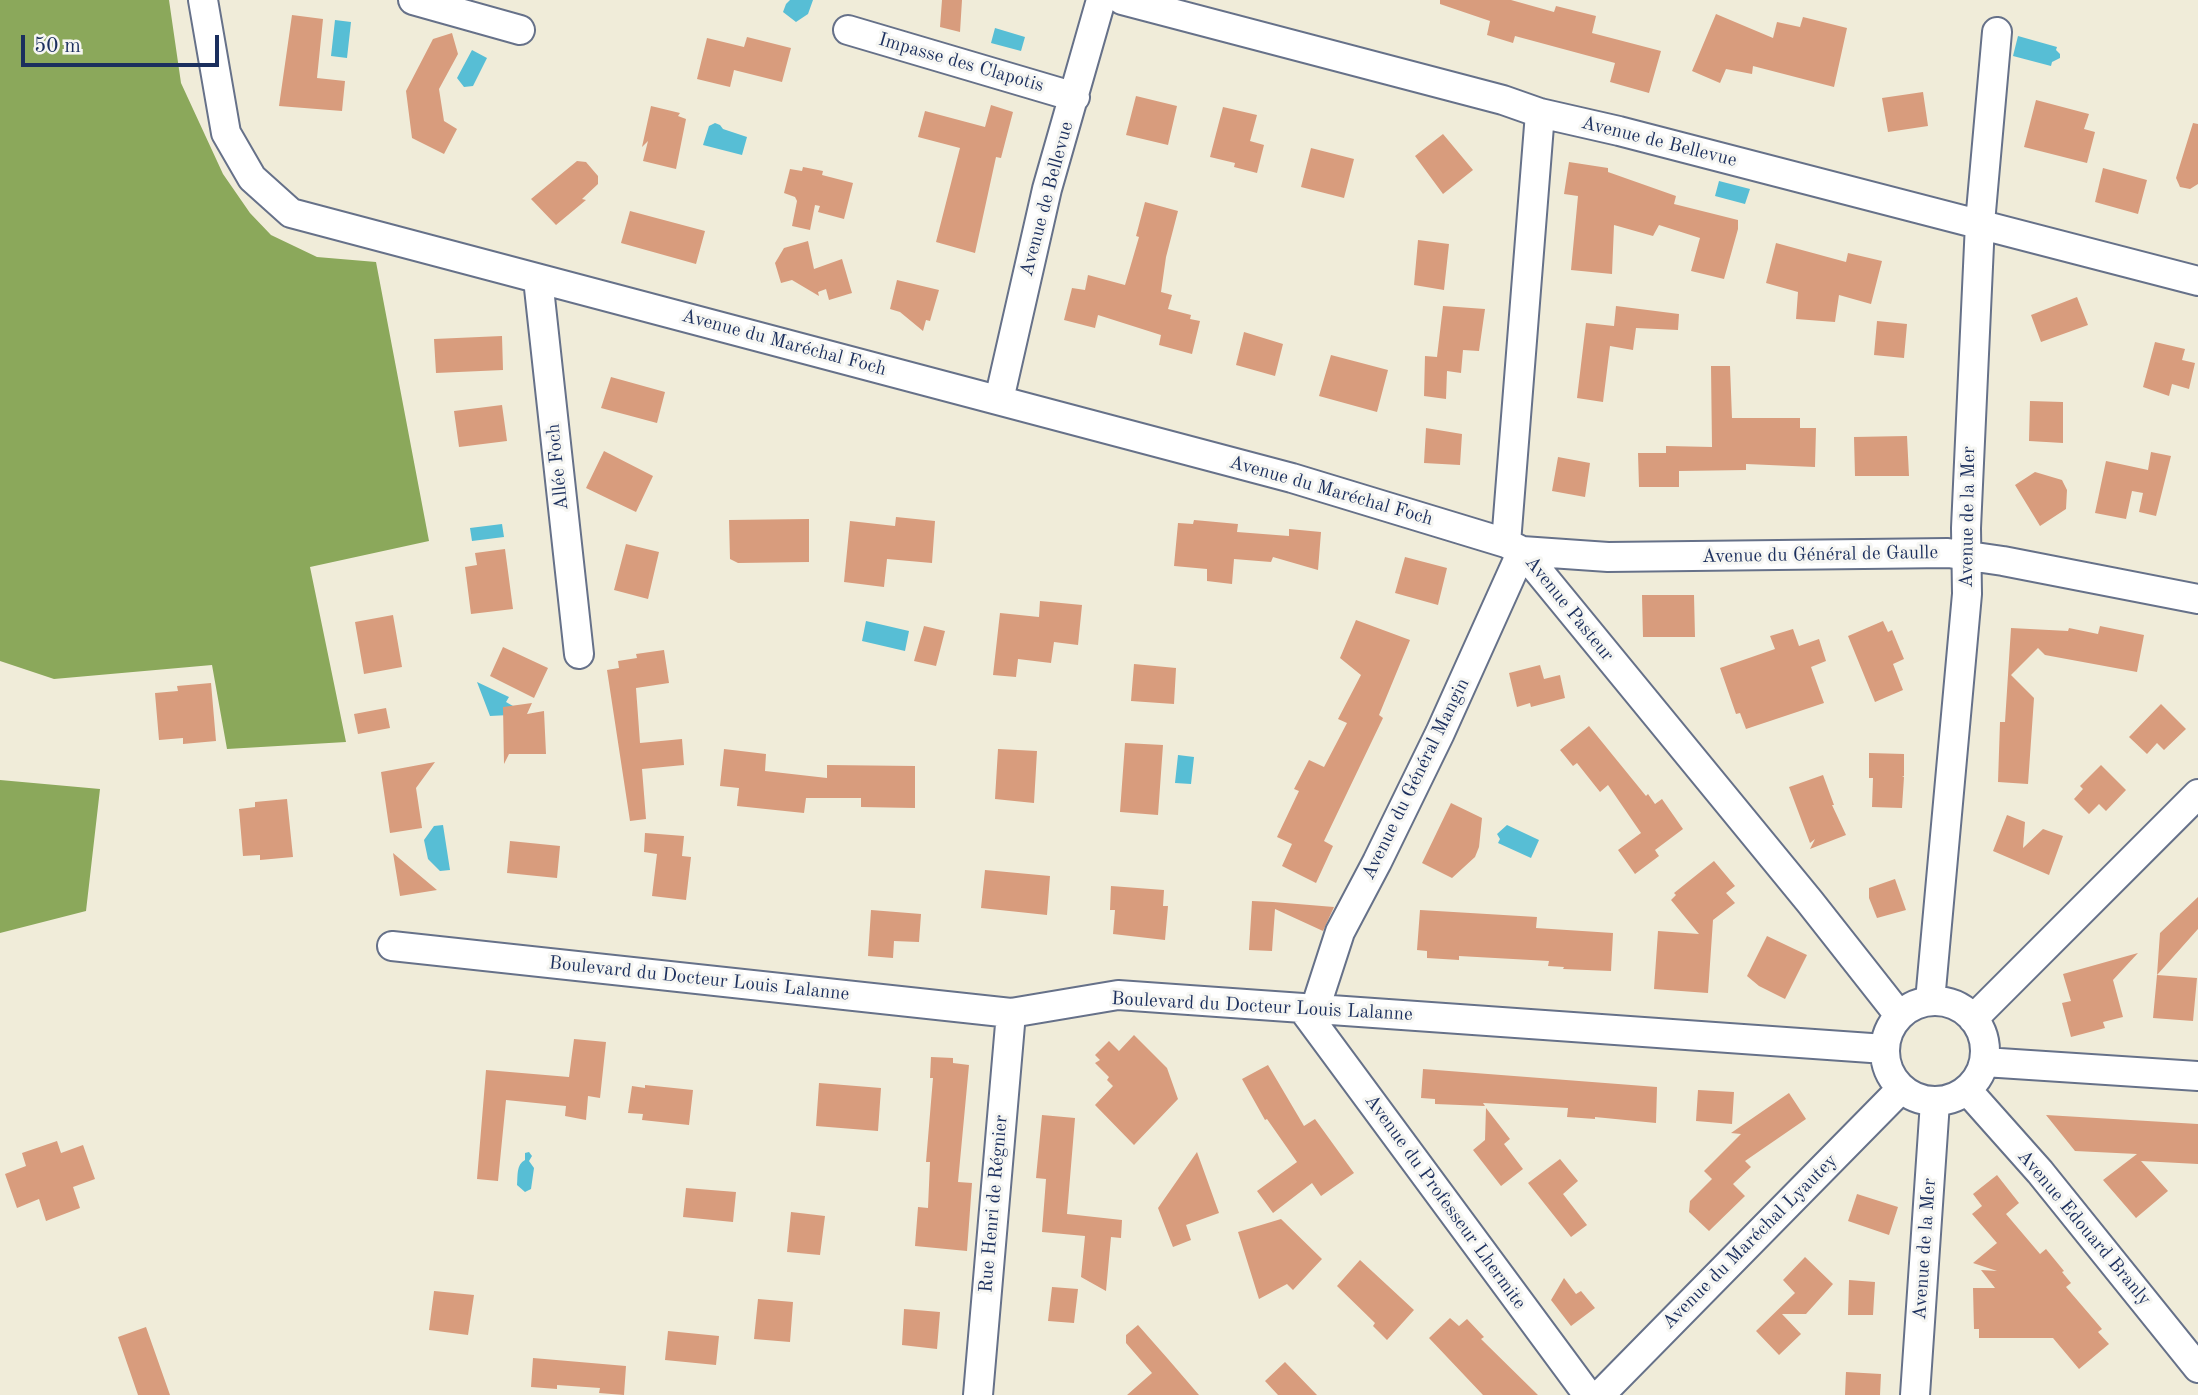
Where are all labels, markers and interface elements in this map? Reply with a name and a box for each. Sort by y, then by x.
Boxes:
scale bar [24,21,222,65]
street label: Impasse des Clapotis [876,28,1046,98]
text: 50 m [34,36,81,57]
street label: Avenue de Bellevue [1579,112,1739,172]
street label: Avenue de Bellevue [1015,119,1079,279]
street label: Avenue du Maréchal Foch [679,305,889,381]
street label: Allée Foch [542,422,574,512]
street label: Avenue de la Mer [1955,446,1981,588]
street label: Avenue du Maréchal Foch [1227,451,1435,531]
street label: Avenue du Général de Gaulle [1702,542,1938,568]
street label: Avenue Pasteur [1520,552,1618,666]
street label: Avenue du Général Mangin [1357,675,1475,883]
street label: Boulevard du Docteur Louis Lalanne [548,952,850,1006]
street label: Boulevard du Docteur Louis Lalanne [1111,988,1413,1026]
street label: Avenue du Professeur Lhermite [1359,1090,1531,1314]
street label: Rue Henri de Régnier [975,1114,1013,1294]
street label: Avenue Edouard Branly [2012,1145,2156,1311]
street label: Avenue du Maréchal Lyautey [1658,1150,1842,1334]
street label: Avenue de la Mer [1909,1177,1941,1321]

